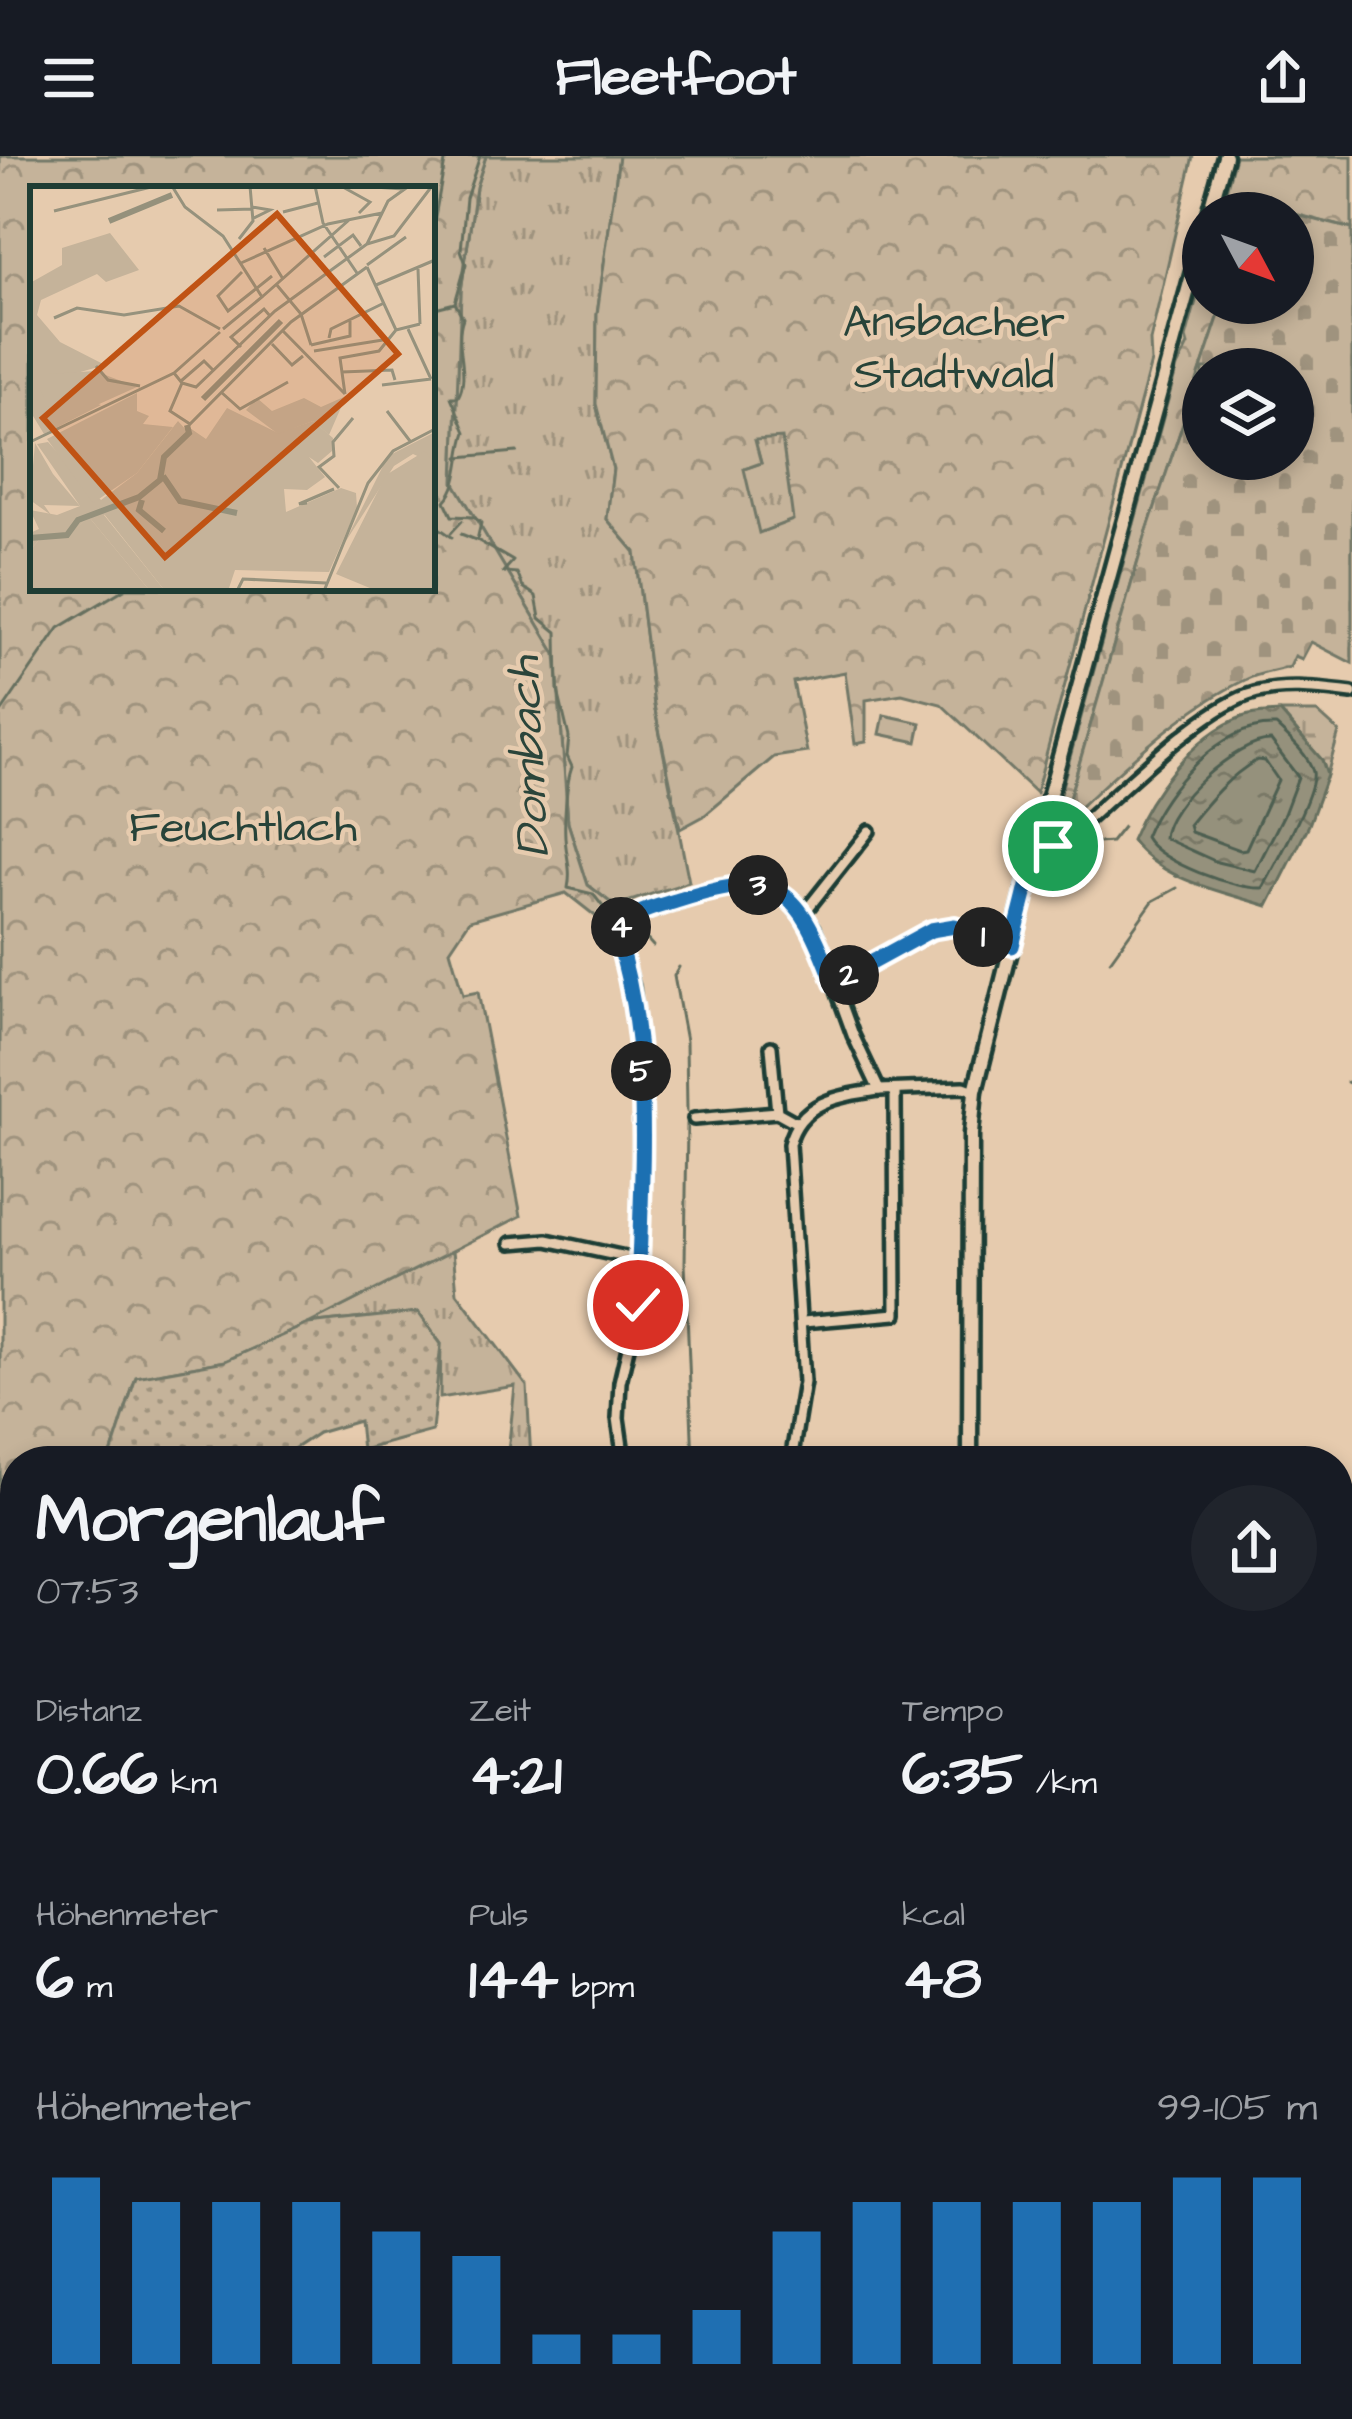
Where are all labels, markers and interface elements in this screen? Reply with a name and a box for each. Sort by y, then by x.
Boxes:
text: Fleetfoot [556,41,796,116]
icon: menu [36,45,102,111]
icon: share [1250,45,1316,111]
inset map [30,186,435,591]
north arrow [1182,192,1314,324]
map controls [1182,192,1314,480]
park label: Ansbacher Stadtwald [843,292,1065,406]
button: layers [1182,348,1314,480]
water label: Dombach [491,653,567,859]
pin [1002,795,1104,897]
park label: Feuchtlach [129,797,357,859]
icon: arrive [1020,813,1086,879]
pin: 3 [728,855,788,915]
text: 3 [750,862,766,908]
pin: 4 [591,897,651,957]
text: 4 [610,904,632,950]
pin: 1 [953,907,1013,967]
text: 1 [981,914,985,960]
pin: 2 [819,945,879,1005]
text: 2 [840,952,858,998]
pin: 5 [611,1041,671,1101]
text: 5 [629,1048,653,1094]
pin [587,1254,689,1356]
icon: check [605,1272,671,1338]
text: Morgenlauf [36,1475,384,1567]
button: share [1191,1485,1317,1611]
text: 07:53 [36,1566,139,1620]
text: Distanz [36,1688,142,1734]
text: Zeit [469,1688,531,1734]
text: Tempo [902,1688,1003,1734]
text: 0.66 [36,1734,158,1817]
text: 4:21 [469,1734,562,1817]
text: 6:35 [902,1734,1023,1817]
text: km [158,1760,217,1806]
text: /km [1023,1760,1097,1806]
text: Höhenmeter [36,1892,218,1938]
text: Puls [469,1892,529,1938]
text: kcal [902,1892,965,1938]
text: 6 [36,1938,74,2021]
text: 144 [469,1938,558,2021]
text: 48 [902,1938,982,2021]
text: m [74,1964,113,2010]
text: bpm [558,1964,634,2010]
text: Höhenmeter [36,2082,251,2136]
text: 99–105 m [1157,2082,1317,2136]

